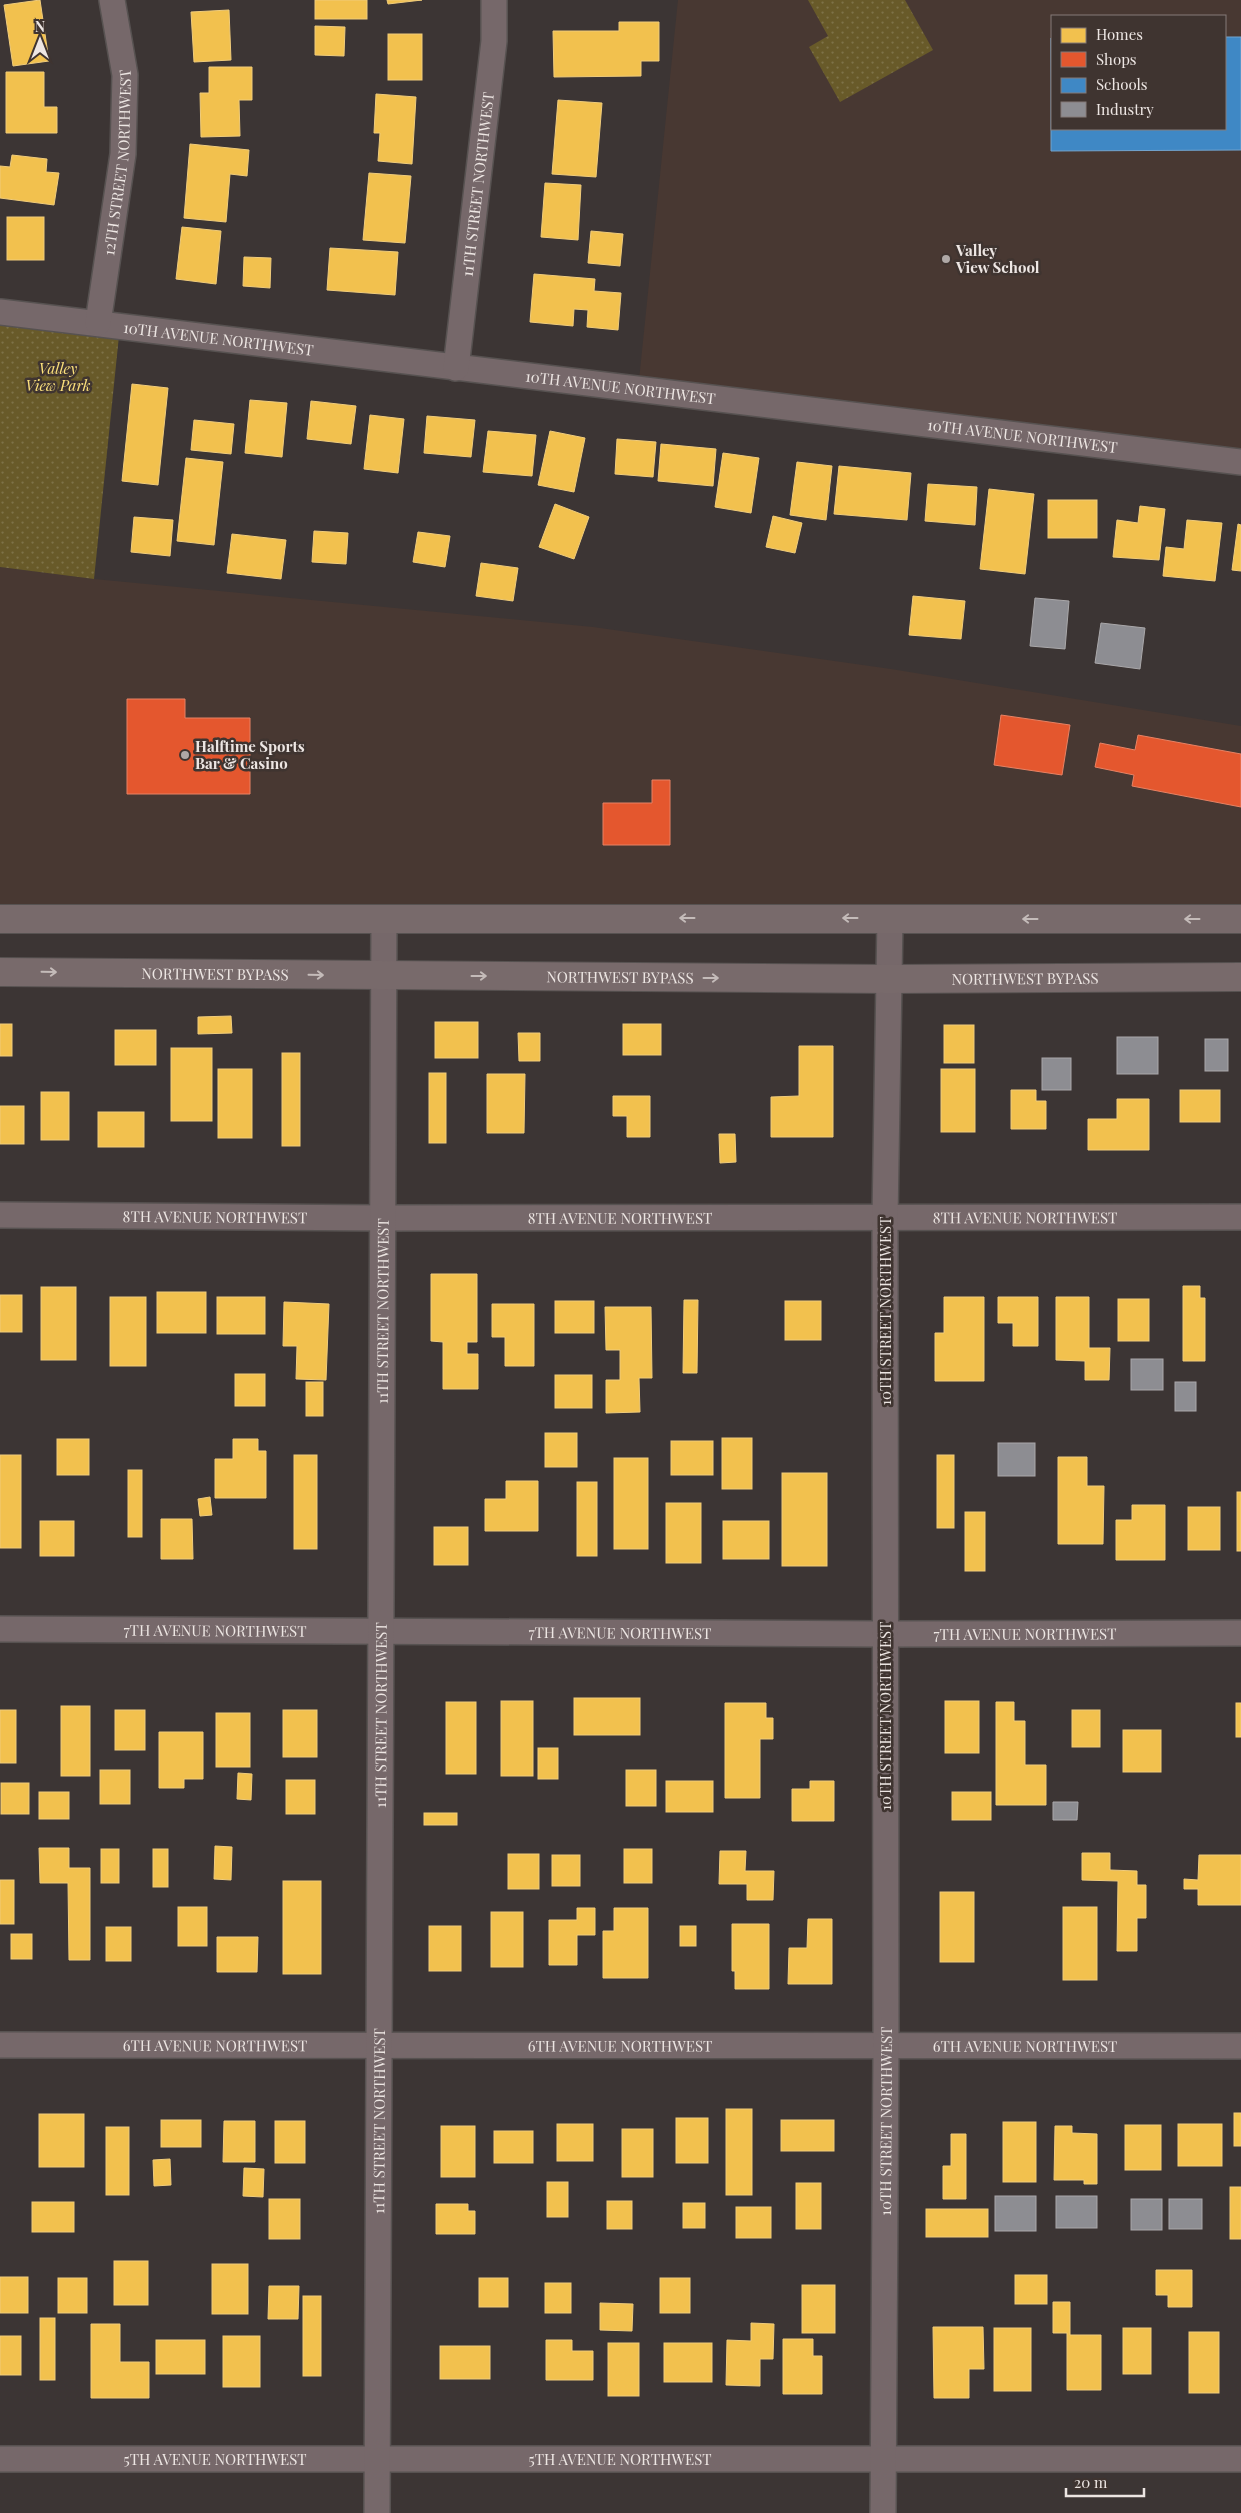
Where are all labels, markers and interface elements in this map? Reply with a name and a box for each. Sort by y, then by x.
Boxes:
north arrow [15,15,65,65]
legend [1051,15,1226,130]
text: N [35,17,45,36]
text: Homes [1096,24,1143,44]
text: Shops [1096,49,1137,69]
street label: 12TH STREET NORTHWEST [98,68,135,257]
text: Schools [1096,74,1148,94]
street label: 11TH STREET NORTHWEST [457,91,498,278]
text: Industry [1096,99,1154,119]
place label: Valley View School [955,240,1040,277]
marker: Valley View School [940,253,952,265]
street label: 10TH AVENUE NORTHWEST [122,317,315,360]
park label: Valley View Park [25,358,91,395]
street label: 10TH AVENUE NORTHWEST [524,366,717,408]
street label: 10TH AVENUE NORTHWEST [926,414,1119,457]
place label: Halftime Sports Bar & Casino [195,736,305,773]
marker: Halftime Sports Bar & Casino [179,749,191,761]
one-way arrow [680,913,696,923]
one-way arrow [842,913,858,923]
one-way arrow [1022,914,1038,924]
one-way arrow [1185,914,1201,924]
street label: NORTHWEST BYPASS [141,963,289,984]
street label: NORTHWEST BYPASS [546,966,694,987]
one-way arrow [40,967,56,977]
street label: NORTHWEST BYPASS [951,968,1099,989]
one-way arrow [308,970,324,980]
one-way arrow [470,971,486,981]
one-way arrow [702,973,719,983]
street label: 8TH AVENUE NORTHWEST [123,1206,307,1227]
street label: 8TH AVENUE NORTHWEST [933,1207,1117,1227]
street label: 8TH AVENUE NORTHWEST [528,1208,712,1228]
street label: 10TH STREET NORTHWEST [875,1217,895,1405]
street label: 11TH STREET NORTHWEST [372,1218,393,1404]
street label: 7TH AVENUE NORTHWEST [123,1620,307,1641]
street label: 11TH STREET NORTHWEST [370,1622,391,1808]
street label: 7TH AVENUE NORTHWEST [528,1622,712,1643]
street label: 10TH STREET NORTHWEST [875,1622,895,1810]
street label: 7TH AVENUE NORTHWEST [933,1623,1117,1644]
street label: 10TH STREET NORTHWEST [875,2026,896,2216]
street label: 11TH STREET NORTHWEST [368,2028,389,2214]
street label: 6TH AVENUE NORTHWEST [123,2035,307,2055]
street label: 6TH AVENUE NORTHWEST [528,2035,712,2056]
street label: 6TH AVENUE NORTHWEST [933,2036,1117,2056]
street label: 5TH AVENUE NORTHWEST [123,2449,307,2469]
street label: 5TH AVENUE NORTHWEST [528,2449,712,2469]
scale bar [1066,2466,1144,2498]
text: 20 m [1074,2472,1108,2492]

